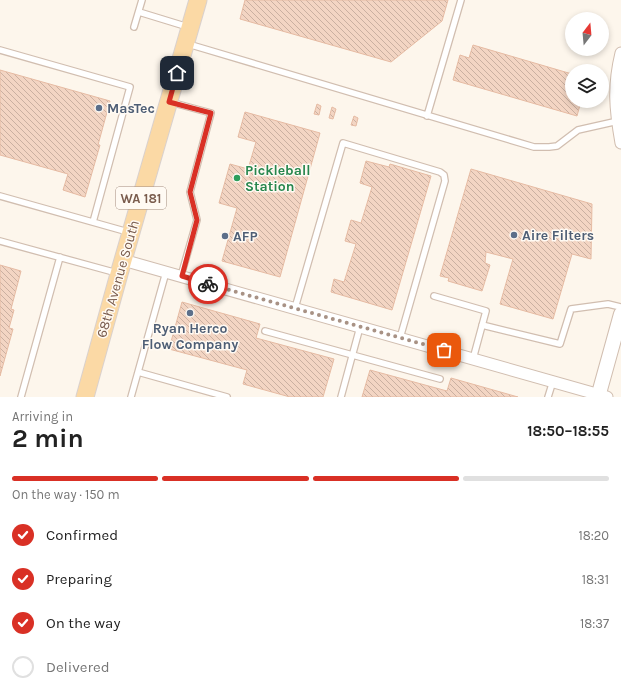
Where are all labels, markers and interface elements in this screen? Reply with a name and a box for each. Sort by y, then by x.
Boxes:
north arrow [565,12,609,56]
map controls [565,12,609,108]
pin [160,56,194,90]
icon: home [166,62,188,84]
button: layers [565,64,609,108]
place label: MasTec [107,100,155,117]
marker: MasTec [94,103,104,113]
place label: Pickleball Station [245,162,310,195]
marker: Pickleball Station [232,173,242,183]
road number: WA 181 [116,187,166,209]
street label: 68th Avenue South [93,218,143,340]
place label: Aire Filters [522,227,594,244]
place label: AFP [233,228,258,245]
marker: Aire Filters [509,230,519,240]
marker: AFP [220,231,230,241]
courier [188,264,228,304]
icon: bike [197,273,219,295]
marker: Ryan Herco Flow Company [185,308,195,318]
place label: Ryan Herco Flow Company [142,320,238,353]
pin [427,333,461,367]
icon: bag [433,339,455,361]
text: Arriving in [12,409,73,424]
text: 18:50–18:55 [527,422,609,440]
text: 2 min [12,423,84,454]
text: On the way · 150 m [12,487,120,502]
icon: check [12,524,34,546]
text: Confirmed [46,526,118,544]
text: 18:20 [578,528,609,543]
icon: check [12,568,34,590]
text: Preparing [46,570,112,588]
text: 18:31 [582,572,609,587]
icon: check [12,612,34,634]
text: On the way [46,614,120,632]
text: 18:37 [580,616,609,631]
text: Delivered [46,658,110,676]

